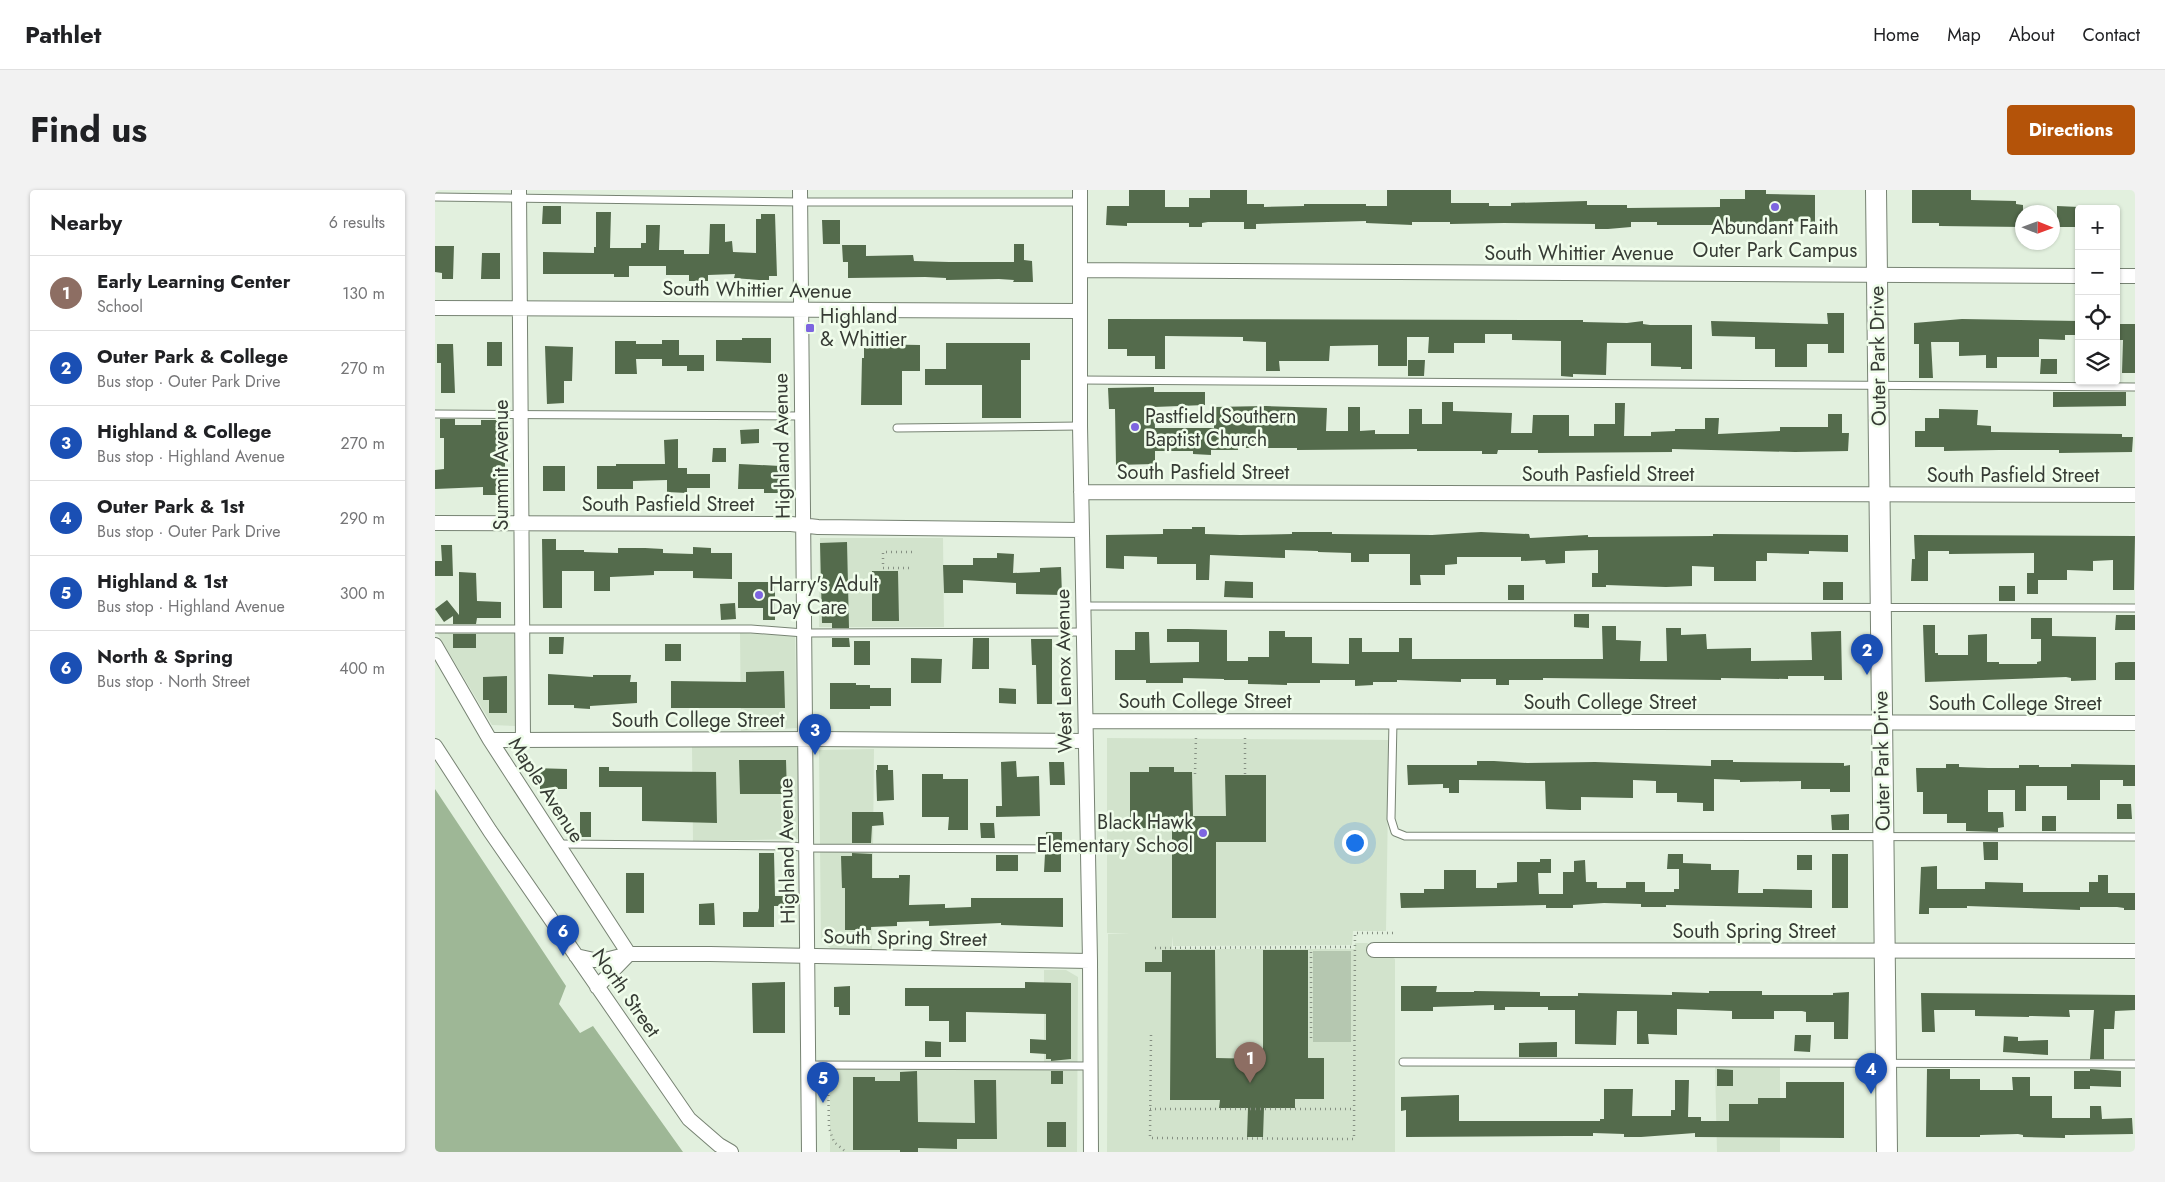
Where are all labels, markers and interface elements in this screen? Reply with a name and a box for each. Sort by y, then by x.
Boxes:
text: Pathlet [25,17,101,52]
text: Home [1873,22,1919,48]
text: Map [1947,22,1981,48]
text: About [2009,22,2054,48]
text: Contact [2082,22,2140,48]
text: Find us [30,105,147,155]
button: Directions [2007,105,2135,155]
marker: Abundant Faith Outer Park Campus [1769,201,1781,213]
north arrow [2015,205,2060,250]
map controls [2075,205,2120,385]
button: + [2075,205,2120,250]
text: Nearby [50,208,122,238]
text: 6 results [329,211,385,234]
place label: Abundant Faith Outer Park Campus [1693,213,1857,265]
street label: South Whittier Avenue [1484,239,1674,268]
button: − [2075,250,2120,295]
text: Early Learning Center [97,268,290,295]
street label: South Whittier Avenue [662,274,852,306]
text: 1 [62,282,70,305]
text: 130 m [342,282,385,305]
street label: Outer Park Drive [1862,286,1894,426]
text: School [97,295,143,318]
button: locate [2075,295,2120,340]
place label: Highland & Whittier [820,302,907,354]
marker: Highland & Whittier [804,322,816,334]
button: layers [2075,340,2120,385]
text: Outer Park & College [97,343,288,370]
text: 2 [61,357,71,380]
text: 270 m [341,357,385,380]
text: Bus stop · Outer Park Drive [97,370,280,393]
street label: Highland Avenue [766,373,798,519]
street label: Summit Avenue [487,400,516,530]
place label: Pastfield Southern Baptist Church [1145,402,1296,454]
text: Highland & College [97,418,271,445]
marker: Pastfield Southern Baptist Church [1129,421,1141,433]
text: 3 [61,432,71,455]
text: 270 m [341,432,385,455]
text: Bus stop · Highland Avenue [97,445,285,468]
street label: South Pasfield Street [1117,458,1290,487]
street label: South Pasfield Street [1522,460,1695,489]
street label: South Pasfield Street [1927,461,2100,490]
street label: South Pasfield Street [582,490,755,519]
text: Outer Park & 1st [97,493,244,520]
text: 4 [60,507,72,530]
text: 290 m [340,507,385,530]
text: Bus stop · Outer Park Drive [97,520,280,543]
text: Highland & 1st [97,568,228,595]
place label: Harry's Adult Day Care [769,570,878,622]
text: 5 [61,582,71,605]
text: 300 m [340,582,385,605]
marker: Harry's Adult Day Care [753,589,765,601]
street label: West Lenox Avenue [1048,589,1080,753]
text: Bus stop · Highland Avenue [97,595,285,618]
pin: 2 [1851,634,1883,675]
text: North & Spring [97,643,233,670]
text: 6 [61,657,71,680]
text: 400 m [339,657,385,680]
text: Bus stop · North Street [97,670,250,693]
street label: South College Street [1118,687,1292,716]
street label: South College Street [1523,688,1697,717]
street label: South College Street [1928,689,2102,718]
street label: Outer Park Drive [1866,691,1898,831]
street label: South College Street [611,706,785,735]
pin: 3 [799,714,831,755]
street label: Maple Avenue [501,732,591,848]
street label: Highland Avenue [771,778,803,924]
place label: Black Hawk Elementary School [1037,808,1193,860]
marker: Black Hawk Elementary School [1197,827,1209,839]
your location [1342,830,1368,856]
pin: 6 [547,915,579,956]
street label: South Spring Street [1672,917,1836,946]
street label: South Spring Street [823,922,987,954]
street label: North Street [585,943,667,1043]
pin: 1 [1234,1042,1266,1083]
pin: 4 [1855,1053,1887,1094]
pin: 5 [807,1062,839,1103]

